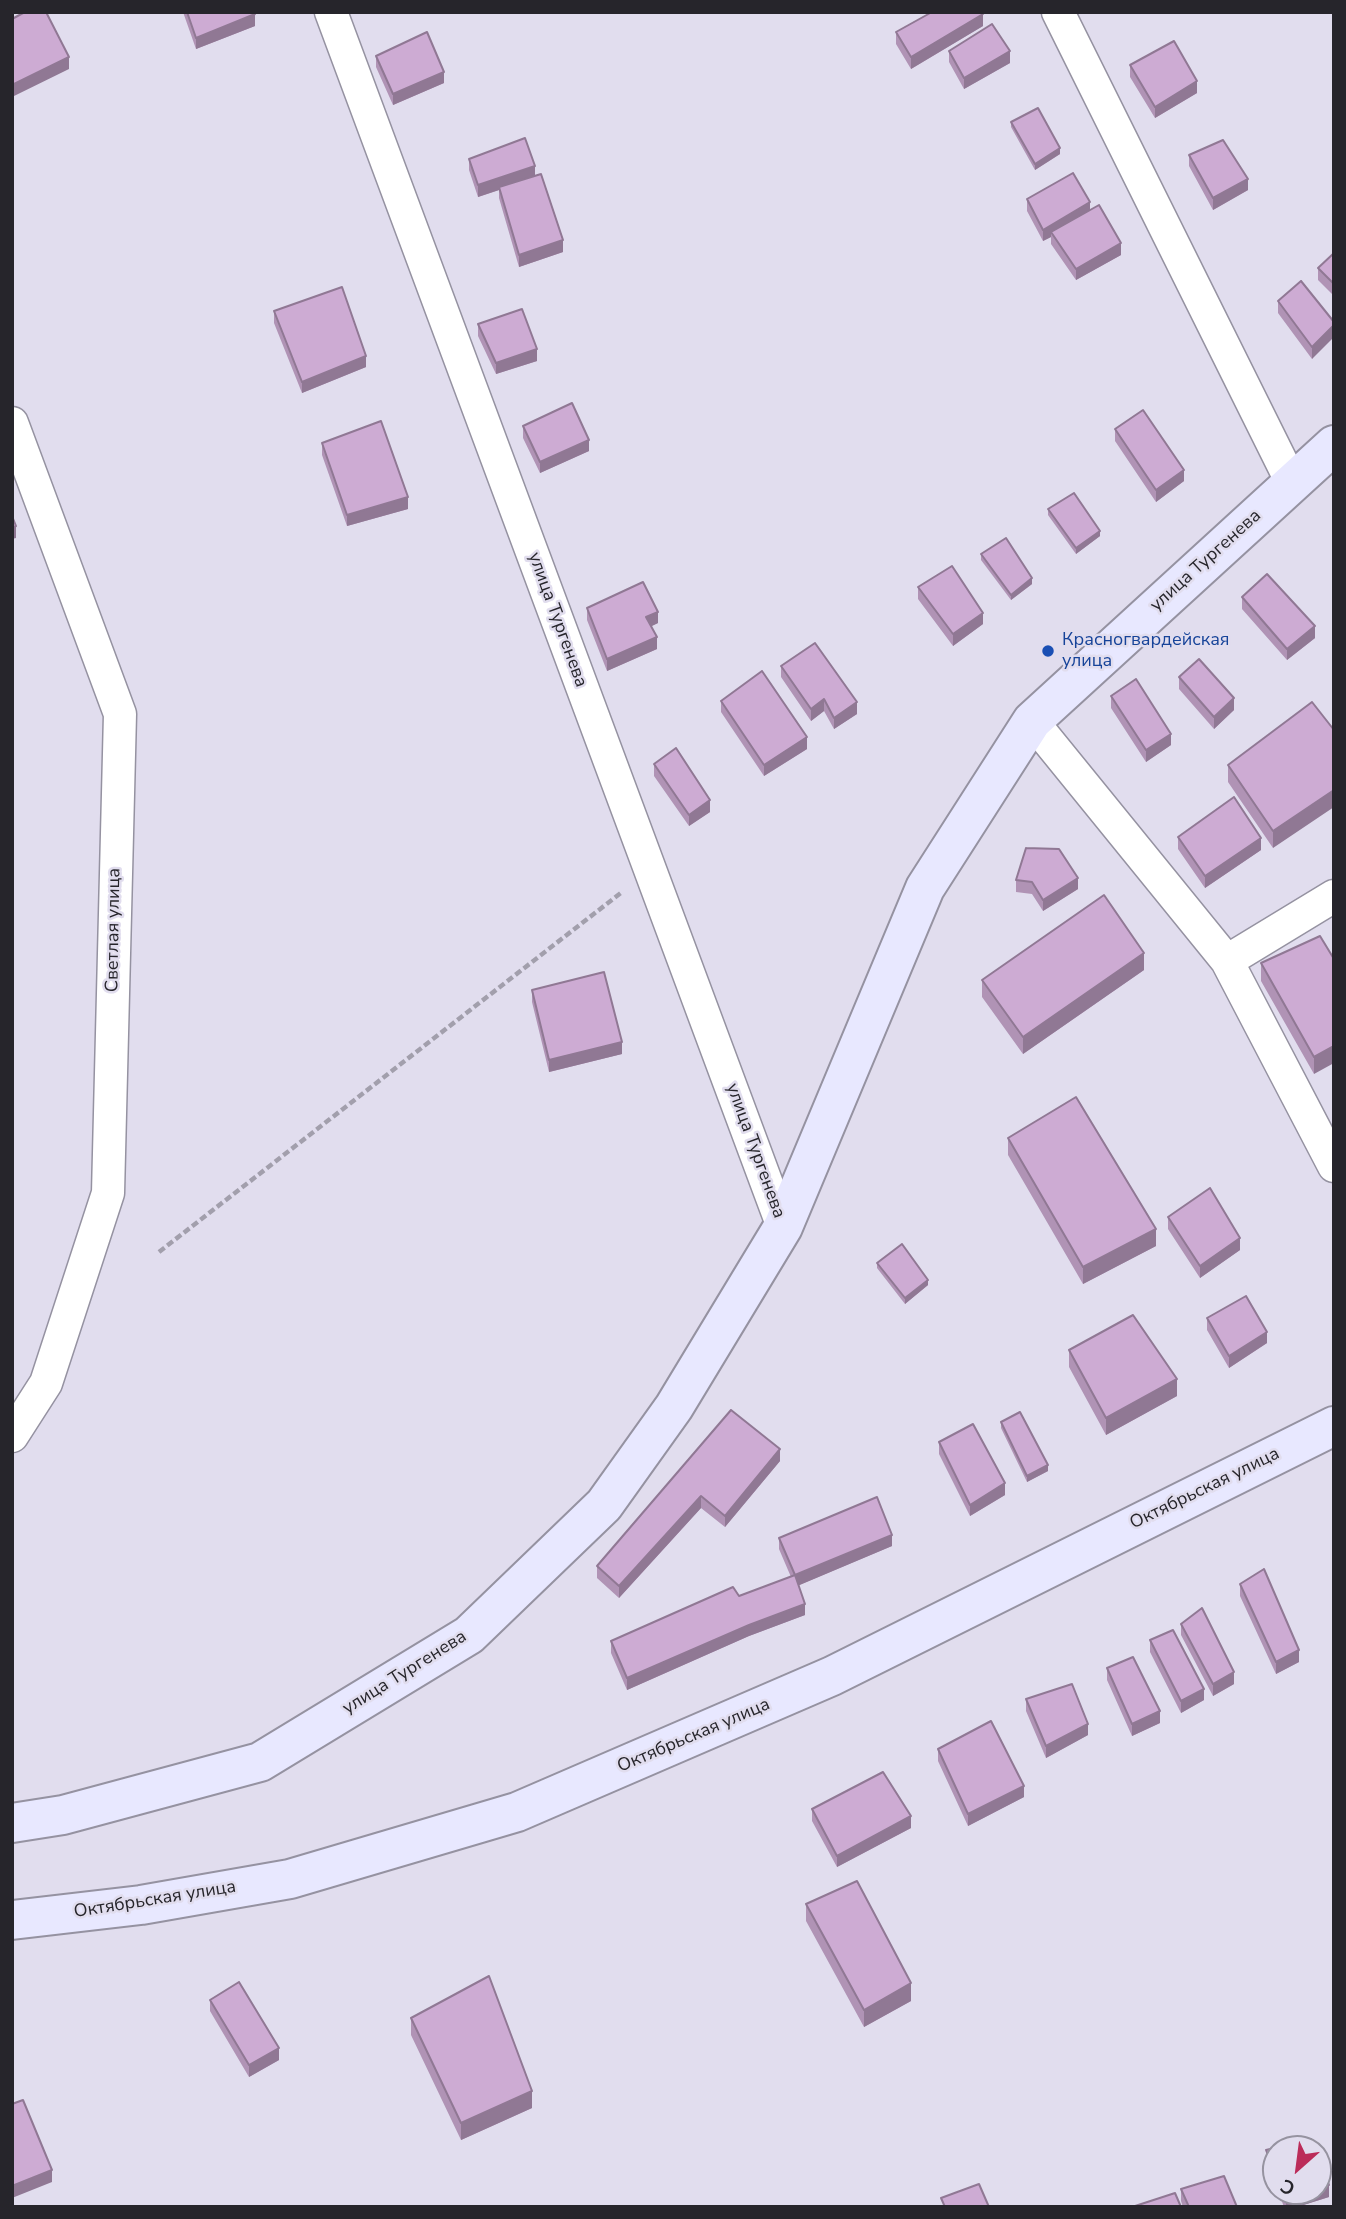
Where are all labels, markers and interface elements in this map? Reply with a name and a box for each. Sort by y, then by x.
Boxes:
street label: улица Тургенева [1146,505,1266,617]
street label: улица Тургенева [523,550,591,690]
place label: Красногвардейская улица [1062,630,1230,672]
marker: Красногвардейская улица [1040,643,1056,659]
street label: Светлая улица [102,868,126,992]
street label: улица Тургенева [721,1081,789,1221]
street label: Октябрьская улица [1127,1443,1283,1535]
street label: улица Тургенева [339,1626,471,1720]
street label: Октябрьская улица [614,1694,774,1778]
street label: Октябрьская улица [72,1877,238,1923]
north arrow [1262,2135,1332,2205]
text: С [1276,2172,1300,2201]

